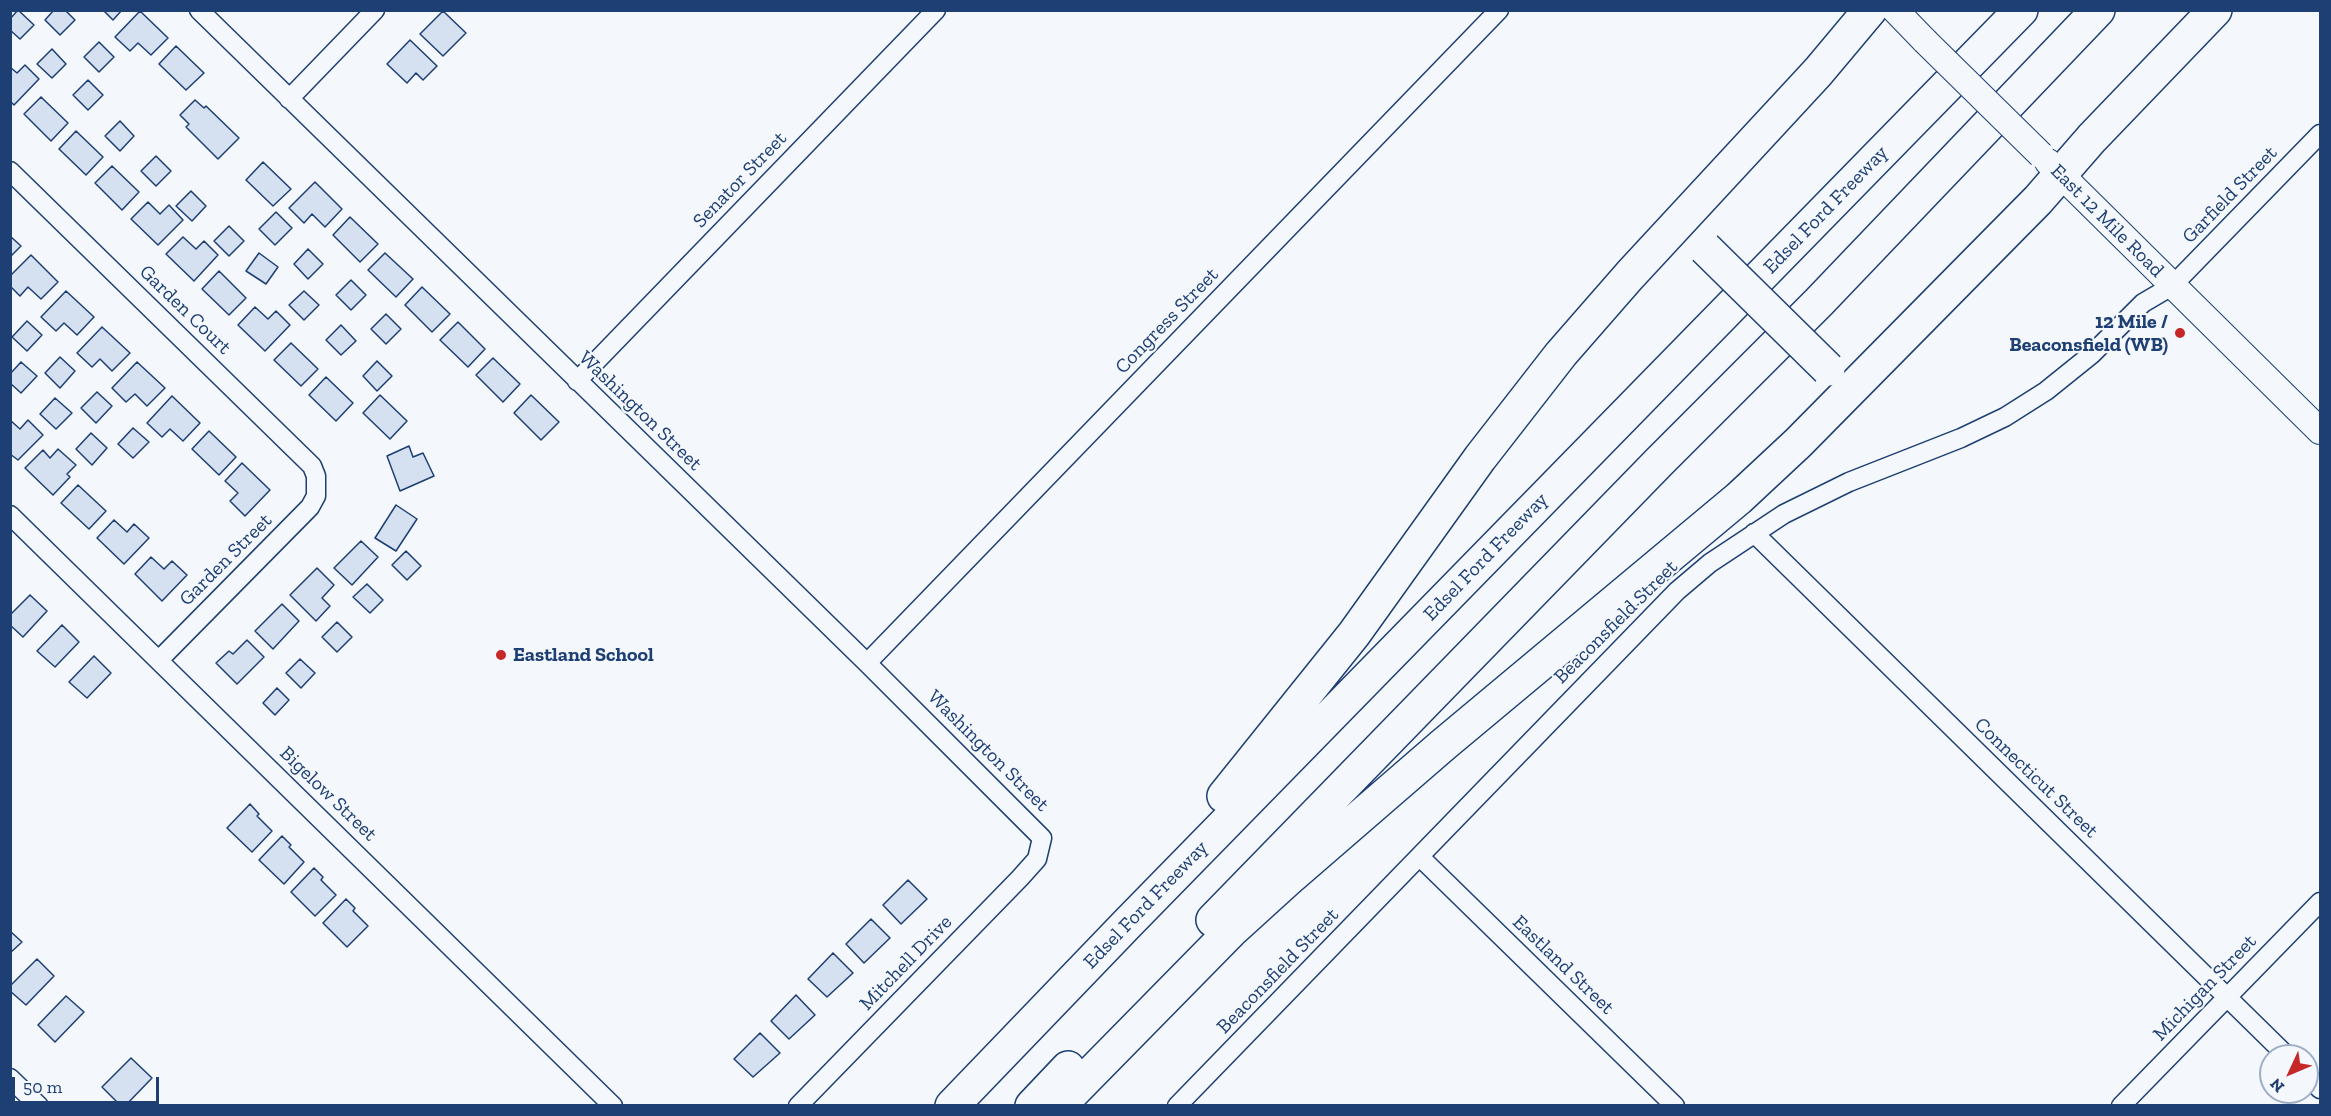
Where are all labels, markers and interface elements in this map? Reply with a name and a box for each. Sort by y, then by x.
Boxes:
street label: Senator Street [688,127,792,233]
street label: Edsel Ford Freeway [1759,141,1893,279]
street label: Garfield Street [2178,141,2282,249]
street label: East 12 Mile Road [2045,159,2169,283]
street label: Garden Court [134,260,236,360]
street label: Congress Street [1110,263,1224,379]
place label: 12 Mile / Beaconsfield (WB) [2009,310,2168,357]
marker: 12 Mile / Beaconsfield (WB) [2173,326,2187,340]
street label: Washington Street [573,346,707,476]
street label: Edsel Ford Freeway [1419,488,1553,626]
street label: Garden Street [175,509,277,611]
street label: Beaconsfield Street [1549,555,1683,689]
place label: Eastland School [513,643,654,667]
marker: Eastland School [494,648,508,662]
street label: Washington Street [922,685,1054,817]
street label: Connecticut Street [1969,713,2103,843]
street label: Bigelow Street [274,742,382,846]
street label: Edsel Ford Freeway [1079,836,1213,974]
street label: Beaconsfield Street [1212,903,1344,1039]
street label: Eastland Street [1507,910,1619,1020]
street label: Mitchell Drive [855,911,957,1015]
street label: Michigan Street [2148,930,2262,1046]
north arrow [2259,1044,2319,1104]
scale bar [15,1065,162,1103]
text: N [2266,1074,2288,1096]
text: 50 m [23,1076,62,1098]

